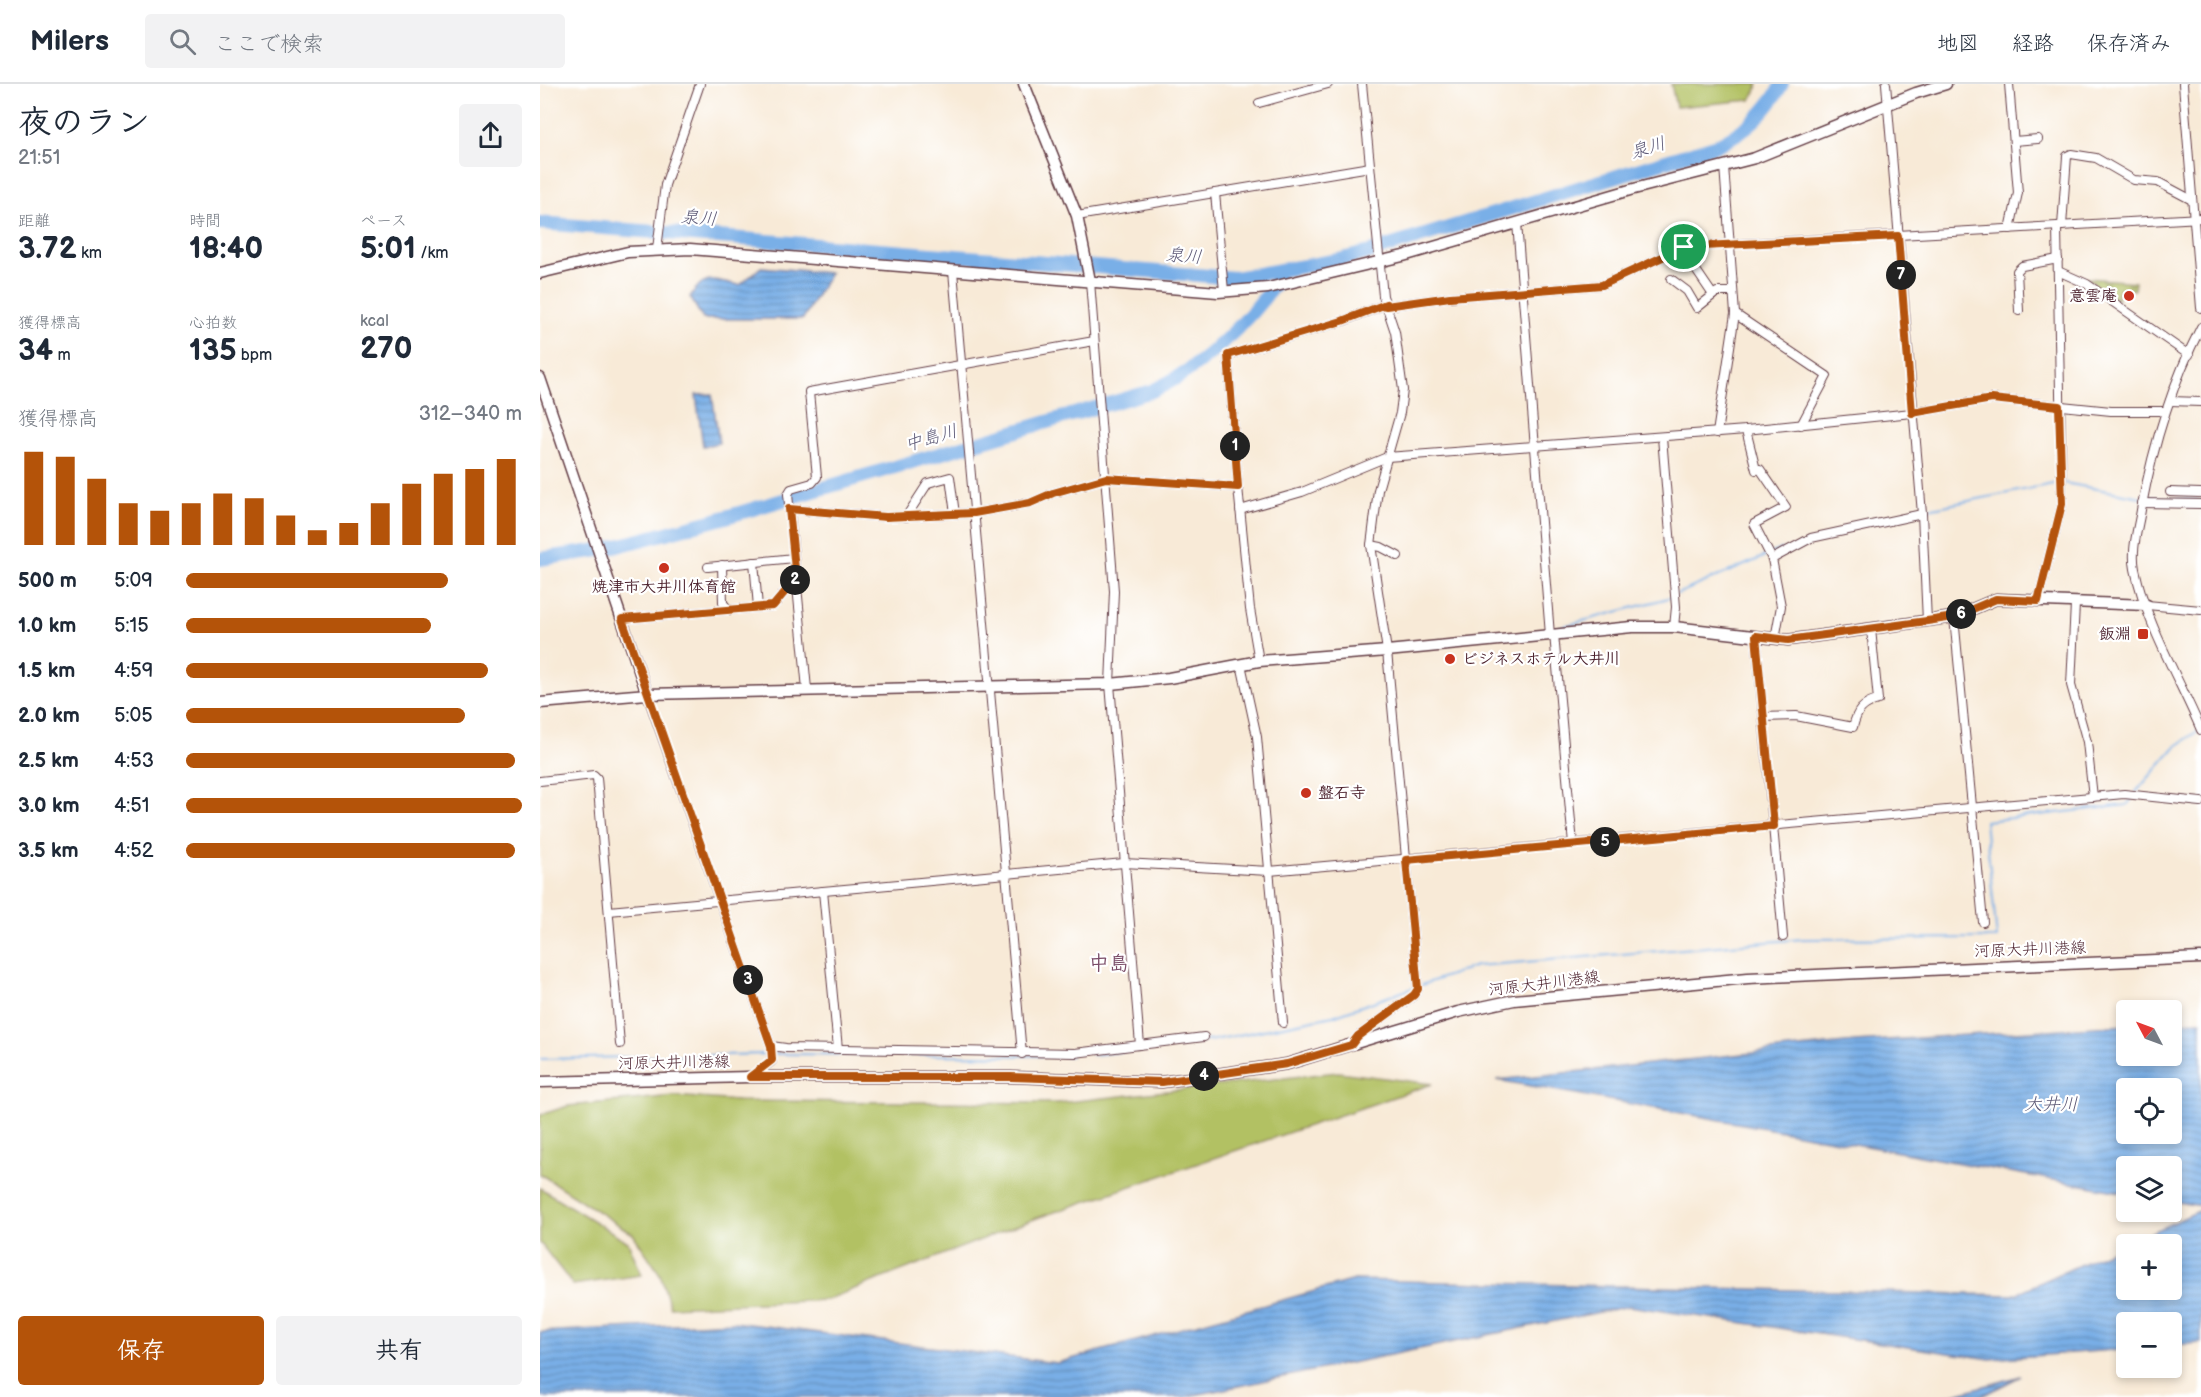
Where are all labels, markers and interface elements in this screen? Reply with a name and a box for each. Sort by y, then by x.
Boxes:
search box [145,14,565,68]
text: Milers [30,25,109,58]
icon: search [166,25,199,58]
text: ここで検索 [214,31,324,58]
text: 地図 [1937,31,1979,56]
text: 経路 [2012,31,2054,56]
text: 保存済み [2087,31,2171,56]
text: 夜のラン [18,103,150,143]
button: share [459,104,522,167]
water label: 泉川 [1628,133,1668,163]
text: 21:51 [18,146,60,170]
water label: 泉川 [680,206,718,230]
text: 距離 [18,212,50,231]
text: 時間 [189,212,221,231]
text: ペース [360,212,407,231]
pin [1658,221,1709,272]
icon: arrive [1667,230,1700,263]
text: 3.72 [18,231,77,267]
text: 18:40 [189,231,263,267]
text: 5:01 [360,231,416,267]
text: km [77,244,102,263]
text: /km [416,244,448,263]
water label: 泉川 [1165,244,1203,268]
pin: 7 [1886,260,1916,290]
text: 7 [1897,265,1905,284]
place label: 意雲庵 [2069,287,2117,306]
marker: 意雲庵 [2122,289,2136,303]
text: kcal [360,312,389,331]
text: 獲得標高 [18,314,82,333]
text: 心拍数 [189,314,237,333]
text: 270 [360,331,412,367]
text: 34 [18,333,53,369]
text: 135 [189,333,236,369]
text: m [53,346,71,365]
text: bpm [236,346,272,365]
text: 312–340 m [419,402,522,426]
text: 獲得標高 [18,407,98,431]
water label: 中島川 [902,420,960,456]
pin: 1 [1220,431,1250,461]
text: 1 [1232,436,1238,455]
marker: 焼津市大井川体育館 [657,561,671,575]
pin: 2 [780,565,810,595]
text: 500 m [18,569,77,593]
text: 5:09 [114,569,153,593]
text: 2 [790,570,800,589]
place label: 焼津市大井川体育館 [592,578,736,597]
pin: 6 [1946,599,1976,629]
text: 6 [1956,604,1966,623]
text: 1.0 km [18,614,76,638]
text: 5:15 [114,614,149,638]
place label: 飯淵 [2099,625,2131,644]
marker: 飯淵 [2136,627,2150,641]
place label: ビジネスホテル大井川 [1462,650,1620,669]
marker: ビジネスホテル大井川 [1443,652,1457,666]
text: 1.5 km [18,659,75,683]
text: 4:59 [114,659,153,683]
text: 2.0 km [18,704,80,728]
text: 5:05 [114,704,153,728]
text: 2.5 km [18,749,79,773]
text: 4:53 [114,749,154,773]
place label: 盤石寺 [1318,784,1366,803]
marker: 盤石寺 [1299,786,1313,800]
text: 3.0 km [18,794,79,818]
text: 4:51 [114,794,149,818]
pin: 5 [1590,827,1620,857]
text: 5 [1600,832,1610,851]
text: 3.5 km [18,839,79,863]
text: 4:52 [114,839,154,863]
street label: 河原大井川港線 [1974,939,2086,961]
district label: 中島 [1089,952,1129,976]
pin: 3 [733,965,763,995]
street label: 河原大井川港線 [1487,968,1601,1000]
text: 3 [743,970,753,989]
north arrow [2116,1000,2182,1066]
map controls [2116,1000,2182,1378]
street label: 河原大井川港線 [618,1053,730,1073]
pin: 4 [1189,1061,1219,1091]
text: 4 [1199,1066,1209,1085]
button: locate [2116,1078,2182,1144]
water label: 大井川 [2024,1094,2078,1115]
button: layers [2116,1156,2182,1222]
button: + [2116,1234,2182,1300]
button: − [2116,1312,2182,1378]
button: 保存 [18,1316,264,1385]
button: 共有 [276,1316,522,1385]

